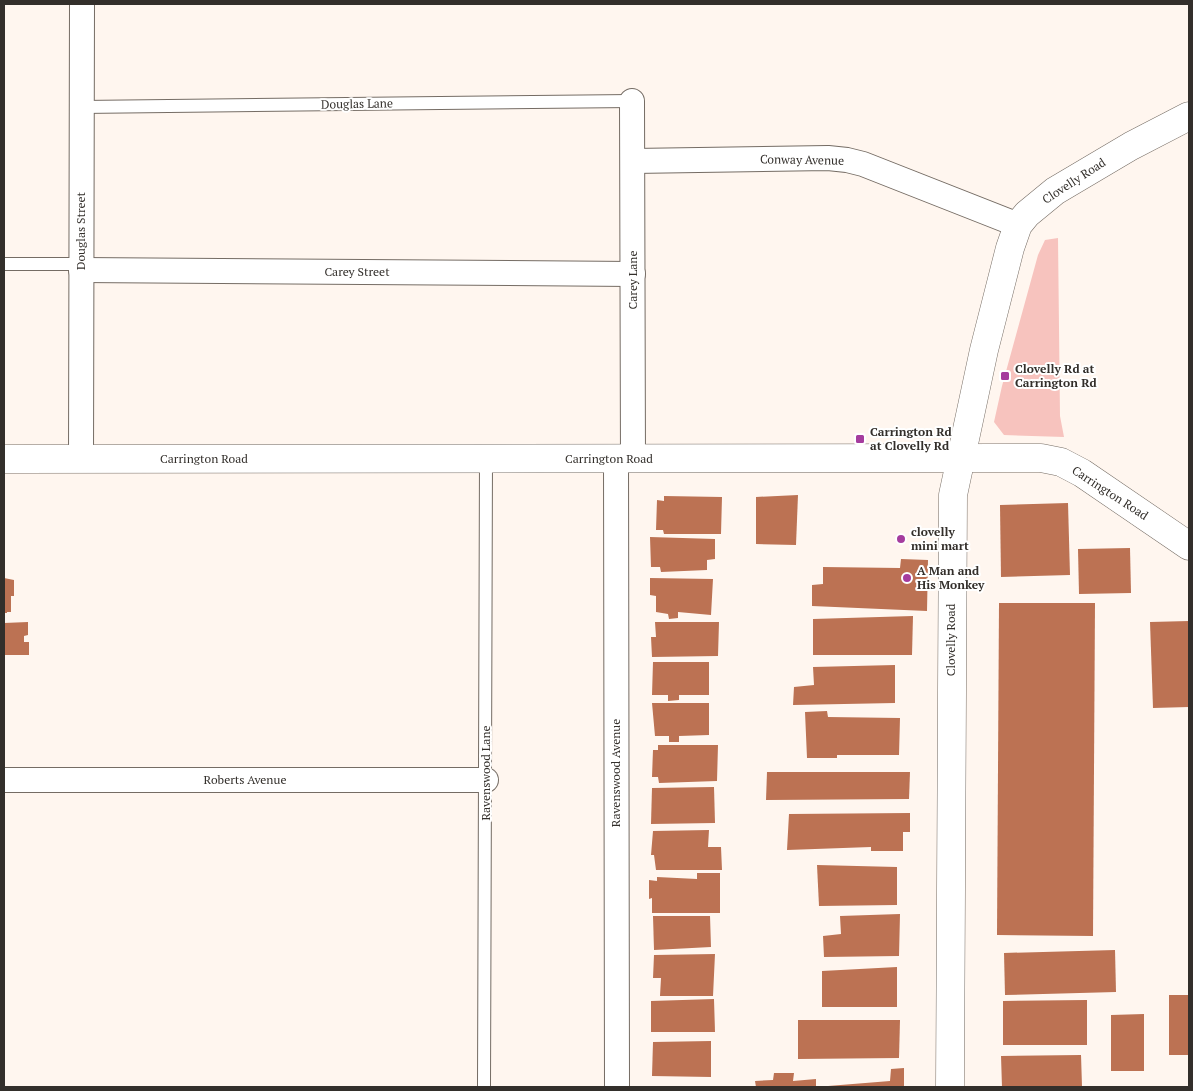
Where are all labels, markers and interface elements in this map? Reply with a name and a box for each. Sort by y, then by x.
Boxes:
street label: Douglas Lane [321,95,393,112]
street label: Conway Avenue [760,151,844,168]
street label: Clovelly Road [1039,154,1109,207]
street label: Douglas Street [73,191,88,270]
street label: Carey Lane [625,250,640,310]
street label: Carey Street [324,264,390,279]
place label: Clovelly Rd at Carrington Rd [1015,361,1098,390]
marker: Clovelly Rd at Carrington Rd [999,370,1011,382]
place label: Carrington Rd at Clovelly Rd [870,424,953,453]
marker: Carrington Rd at Clovelly Rd [854,433,866,445]
street label: Carrington Road [160,451,248,466]
street label: Carrington Road [565,451,653,466]
street label: Carrington Road [1069,462,1152,523]
place label: clovelly mini mart [911,524,969,553]
marker: clovelly mini mart [895,533,907,545]
place label: A Man and His Monkey [917,563,985,592]
marker: A Man and His Monkey [901,572,913,584]
street label: Clovelly Road [943,603,958,676]
street label: Ravenswood Avenue [608,719,623,827]
street label: Ravenswood Lane [478,725,493,821]
street label: Roberts Avenue [204,772,286,787]

